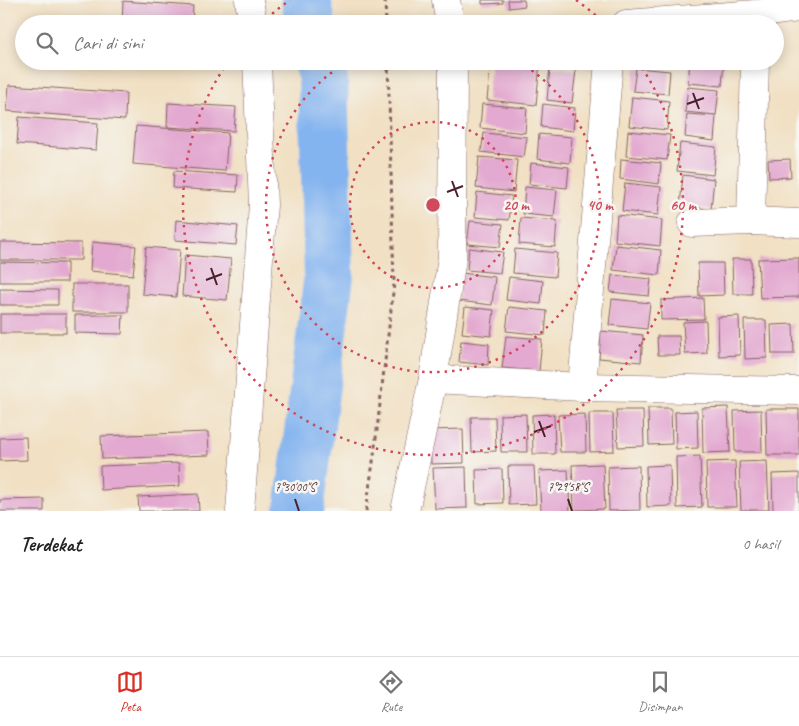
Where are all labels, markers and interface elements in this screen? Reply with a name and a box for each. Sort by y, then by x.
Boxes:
search box [15,15,784,70]
icon: search [33,29,61,57]
text: Cari di sini [73,31,143,55]
centre of rings [424,196,442,214]
text: 20 m [503,196,530,215]
text: 40 m [587,196,614,215]
text: 60 m [670,196,697,215]
text: 7°30'00"S [275,479,317,495]
text: 7°29'58"S [548,479,590,495]
text: Terdekat [20,531,81,557]
text: 0 hasil [742,534,779,554]
tab: Peta [116,668,144,715]
tab: Rute [377,668,405,715]
tab: Disimpan [638,668,683,715]

